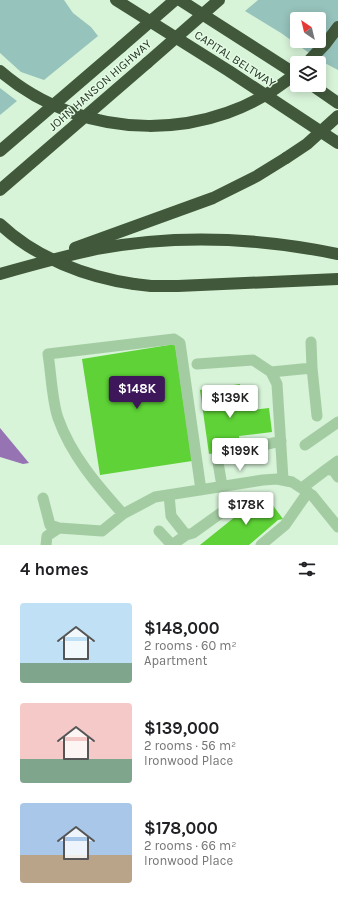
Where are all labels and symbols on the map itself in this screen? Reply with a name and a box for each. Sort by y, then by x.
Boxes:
north arrow [290,12,326,48]
street label: CAPITAL BELTWAY [192,28,279,91]
street label: JOHN HANSON HIGHWAY [46,36,155,133]
pin: $148K [109,376,165,410]
pin: $139K [202,385,258,419]
pin: $199K [212,438,268,472]
pin: $178K [218,492,274,526]

